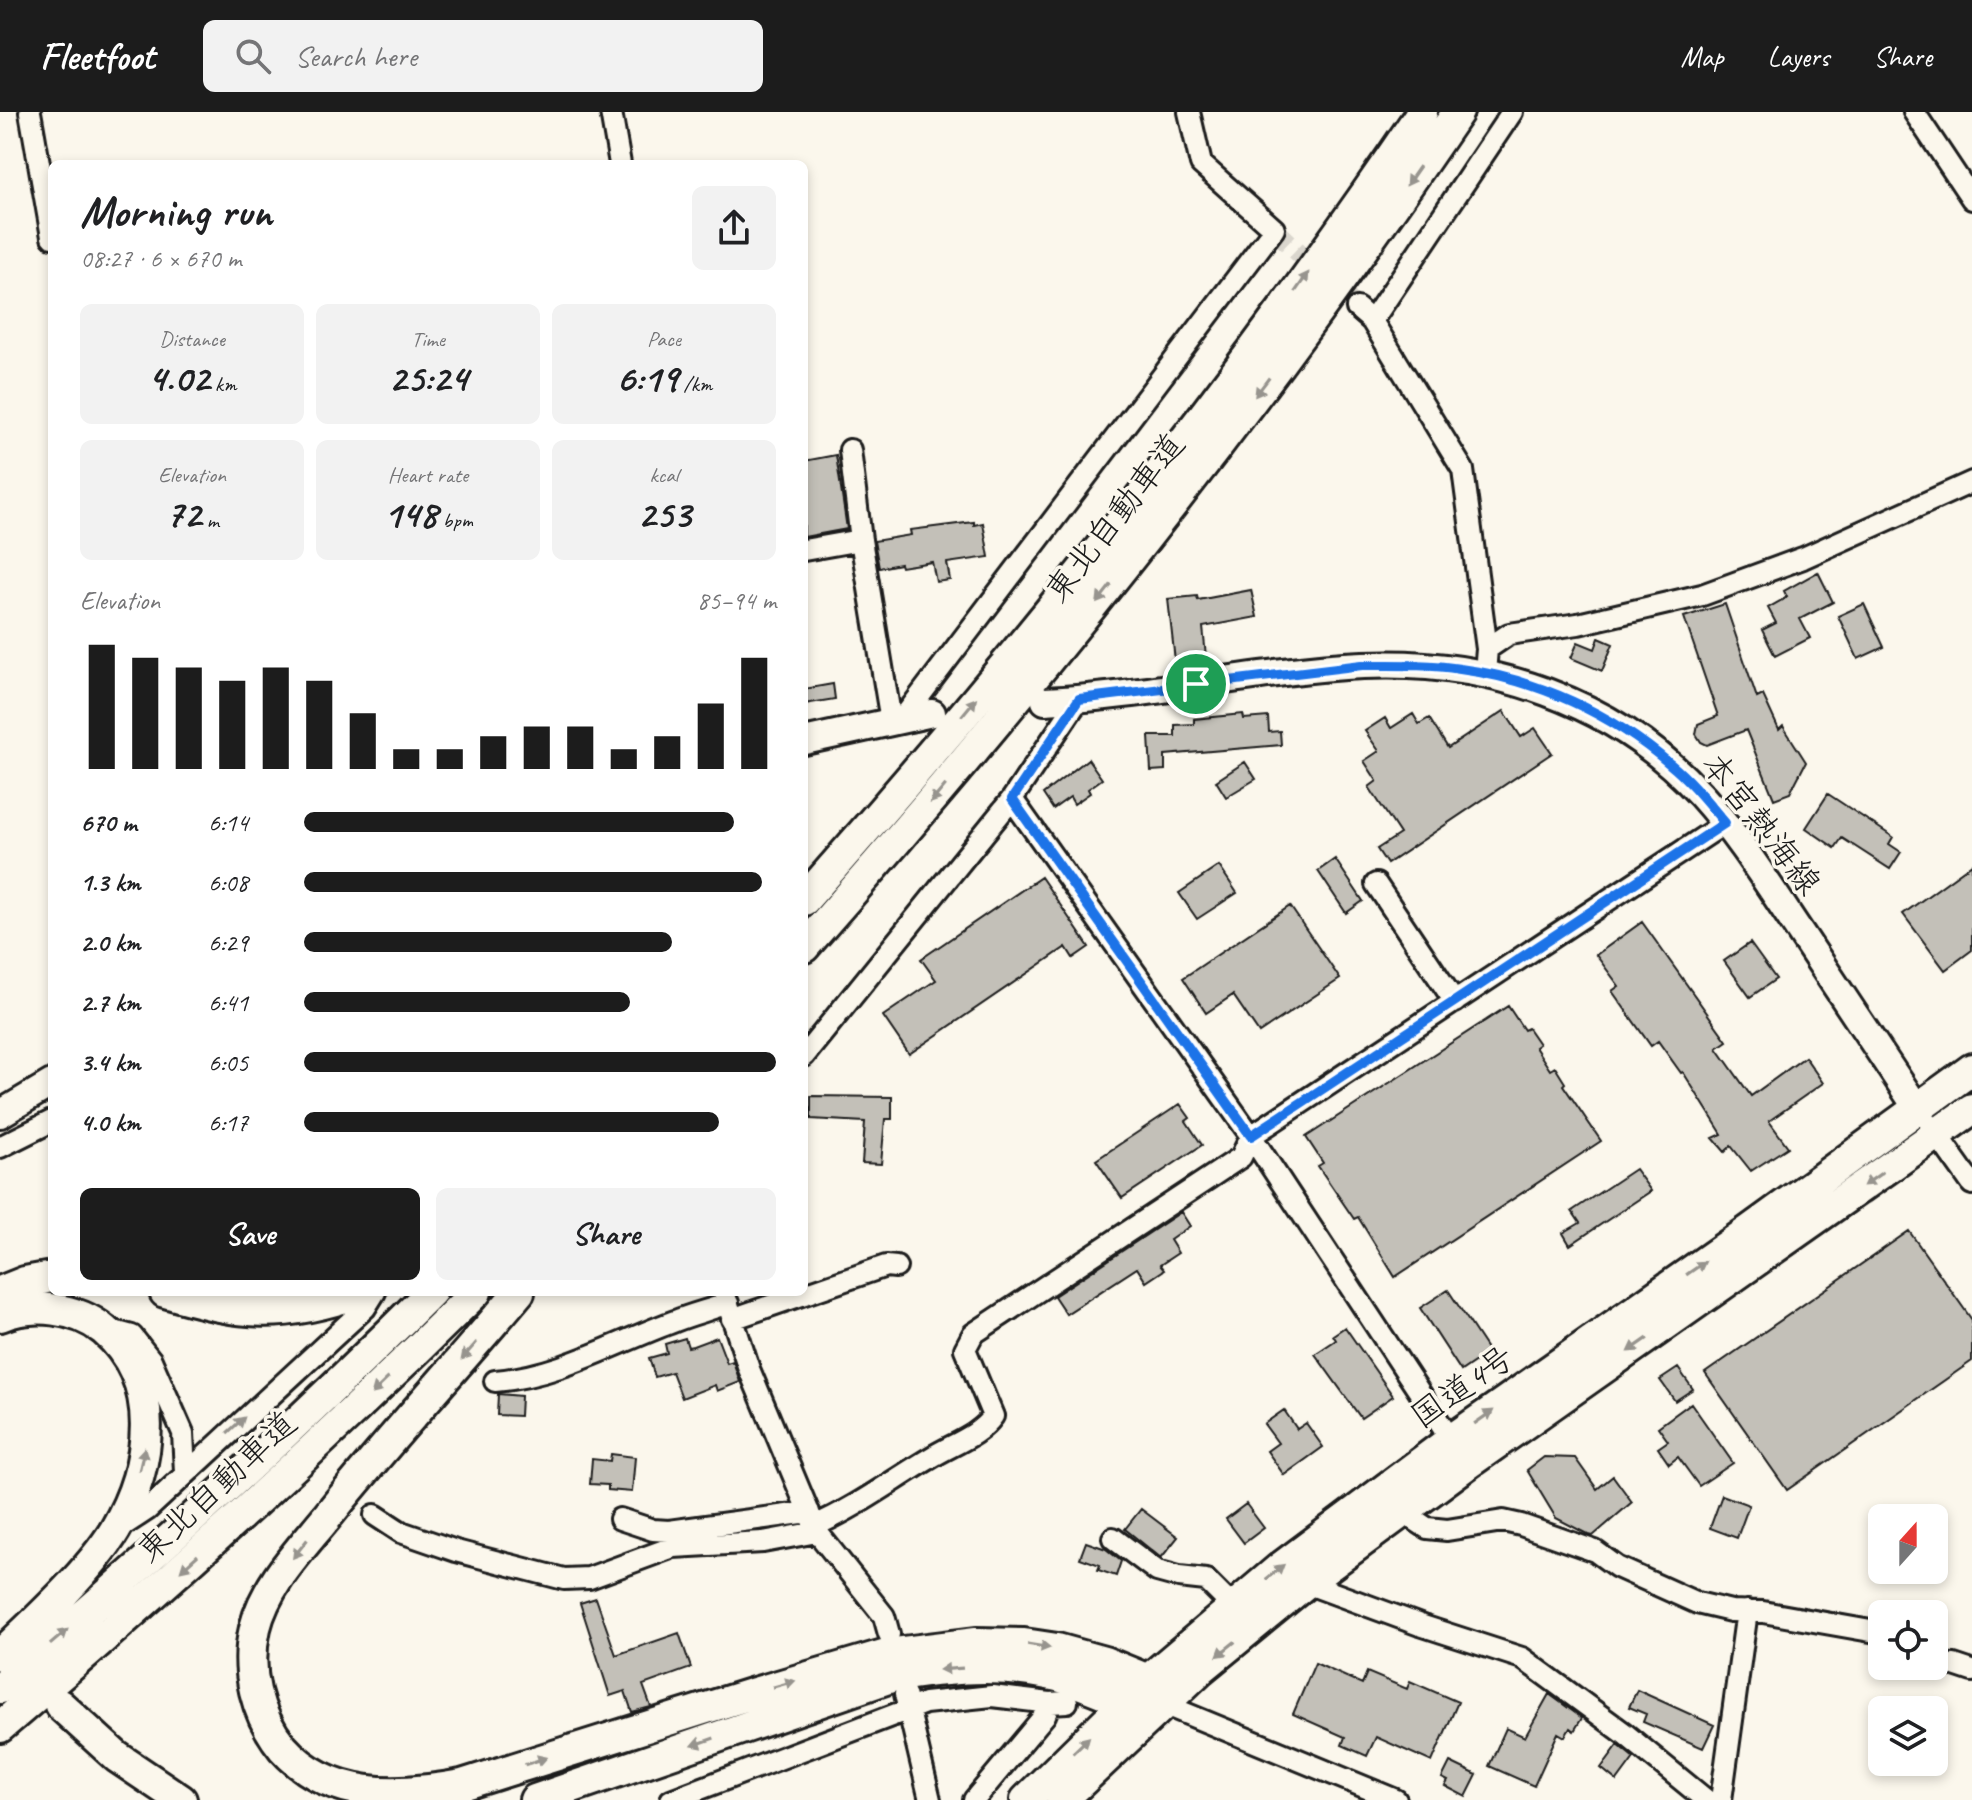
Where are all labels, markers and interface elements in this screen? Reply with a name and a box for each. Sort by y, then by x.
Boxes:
search box [203,20,763,92]
text: Fleetfoot [40,33,155,80]
icon: search [231,34,275,78]
text: Search here [295,37,417,75]
text: Map [1681,39,1724,74]
text: Layers [1768,39,1829,74]
text: Share [1873,39,1932,74]
one-way arrow [1406,166,1422,187]
text: Morning run [80,184,272,239]
button: share [692,186,776,270]
text: 08:27 · 6 × 670 m [80,242,241,275]
one-way arrow [1294,271,1310,293]
text: Distance [159,325,225,353]
text: Time [411,325,445,353]
text: Pace [647,325,681,353]
text: 4.02 [148,353,210,403]
text: 25:24 [388,353,468,403]
text: 6:19 [616,353,678,403]
text: km [210,370,236,398]
text: /km [678,370,712,398]
one-way arrow [1254,377,1270,397]
street label: 東北自動車道 [1035,424,1194,611]
text: Elevation [158,461,226,489]
text: Heart rate [388,461,468,489]
text: kcal [649,461,679,489]
text: 72 [165,489,201,539]
text: 148 [383,489,437,539]
text: 253 [637,489,691,539]
text: m [201,506,219,534]
text: bpm [437,506,473,534]
text: Elevation [80,584,160,617]
text: 85–94 m [697,584,776,617]
one-way arrow [1096,584,1112,604]
pin [1162,650,1230,718]
icon: arrive [1174,662,1218,706]
one-way arrow [961,697,978,718]
street label: 本宮熱海線 [1692,743,1831,904]
one-way arrow [930,784,947,804]
text: 670 m [80,806,137,839]
text: 6:14 [208,806,248,839]
text: 1.3 km [80,866,140,899]
text: 6:08 [208,866,248,899]
text: 2.0 km [80,926,140,959]
text: 6:29 [208,926,248,959]
text: 2.7 km [80,986,140,1019]
text: 6:41 [208,986,248,1019]
text: 3.4 km [80,1046,140,1079]
text: 6:05 [208,1046,248,1079]
text: 4.0 km [80,1106,140,1139]
text: 6:17 [208,1106,248,1139]
one-way arrow [1862,1171,1883,1186]
button: Save [80,1188,420,1280]
button: Share [436,1188,776,1280]
one-way arrow [1686,1261,1707,1276]
street label: 国道4号 [1402,1335,1523,1438]
one-way arrow [1627,1337,1648,1352]
one-way arrow [460,1342,478,1361]
one-way arrow [371,1376,390,1395]
street label: 東北自動車道 [127,1401,306,1572]
one-way arrow [1473,1410,1494,1425]
one-way arrow [226,1417,245,1435]
one-way arrow [137,1447,149,1472]
north arrow [1868,1504,1948,1584]
map controls [1868,1504,1948,1776]
one-way arrow [293,1539,309,1559]
one-way arrow [180,1553,199,1571]
one-way arrow [1265,1564,1285,1581]
button: locate [1868,1600,1948,1680]
one-way arrow [48,1629,68,1646]
one-way arrow [1027,1640,1052,1653]
one-way arrow [1215,1640,1236,1657]
one-way arrow [938,1663,963,1676]
one-way arrow [773,1677,797,1690]
button: layers [1868,1696,1948,1776]
one-way arrow [1071,1736,1090,1755]
one-way arrow [690,1737,714,1749]
one-way arrow [525,1754,549,1767]

